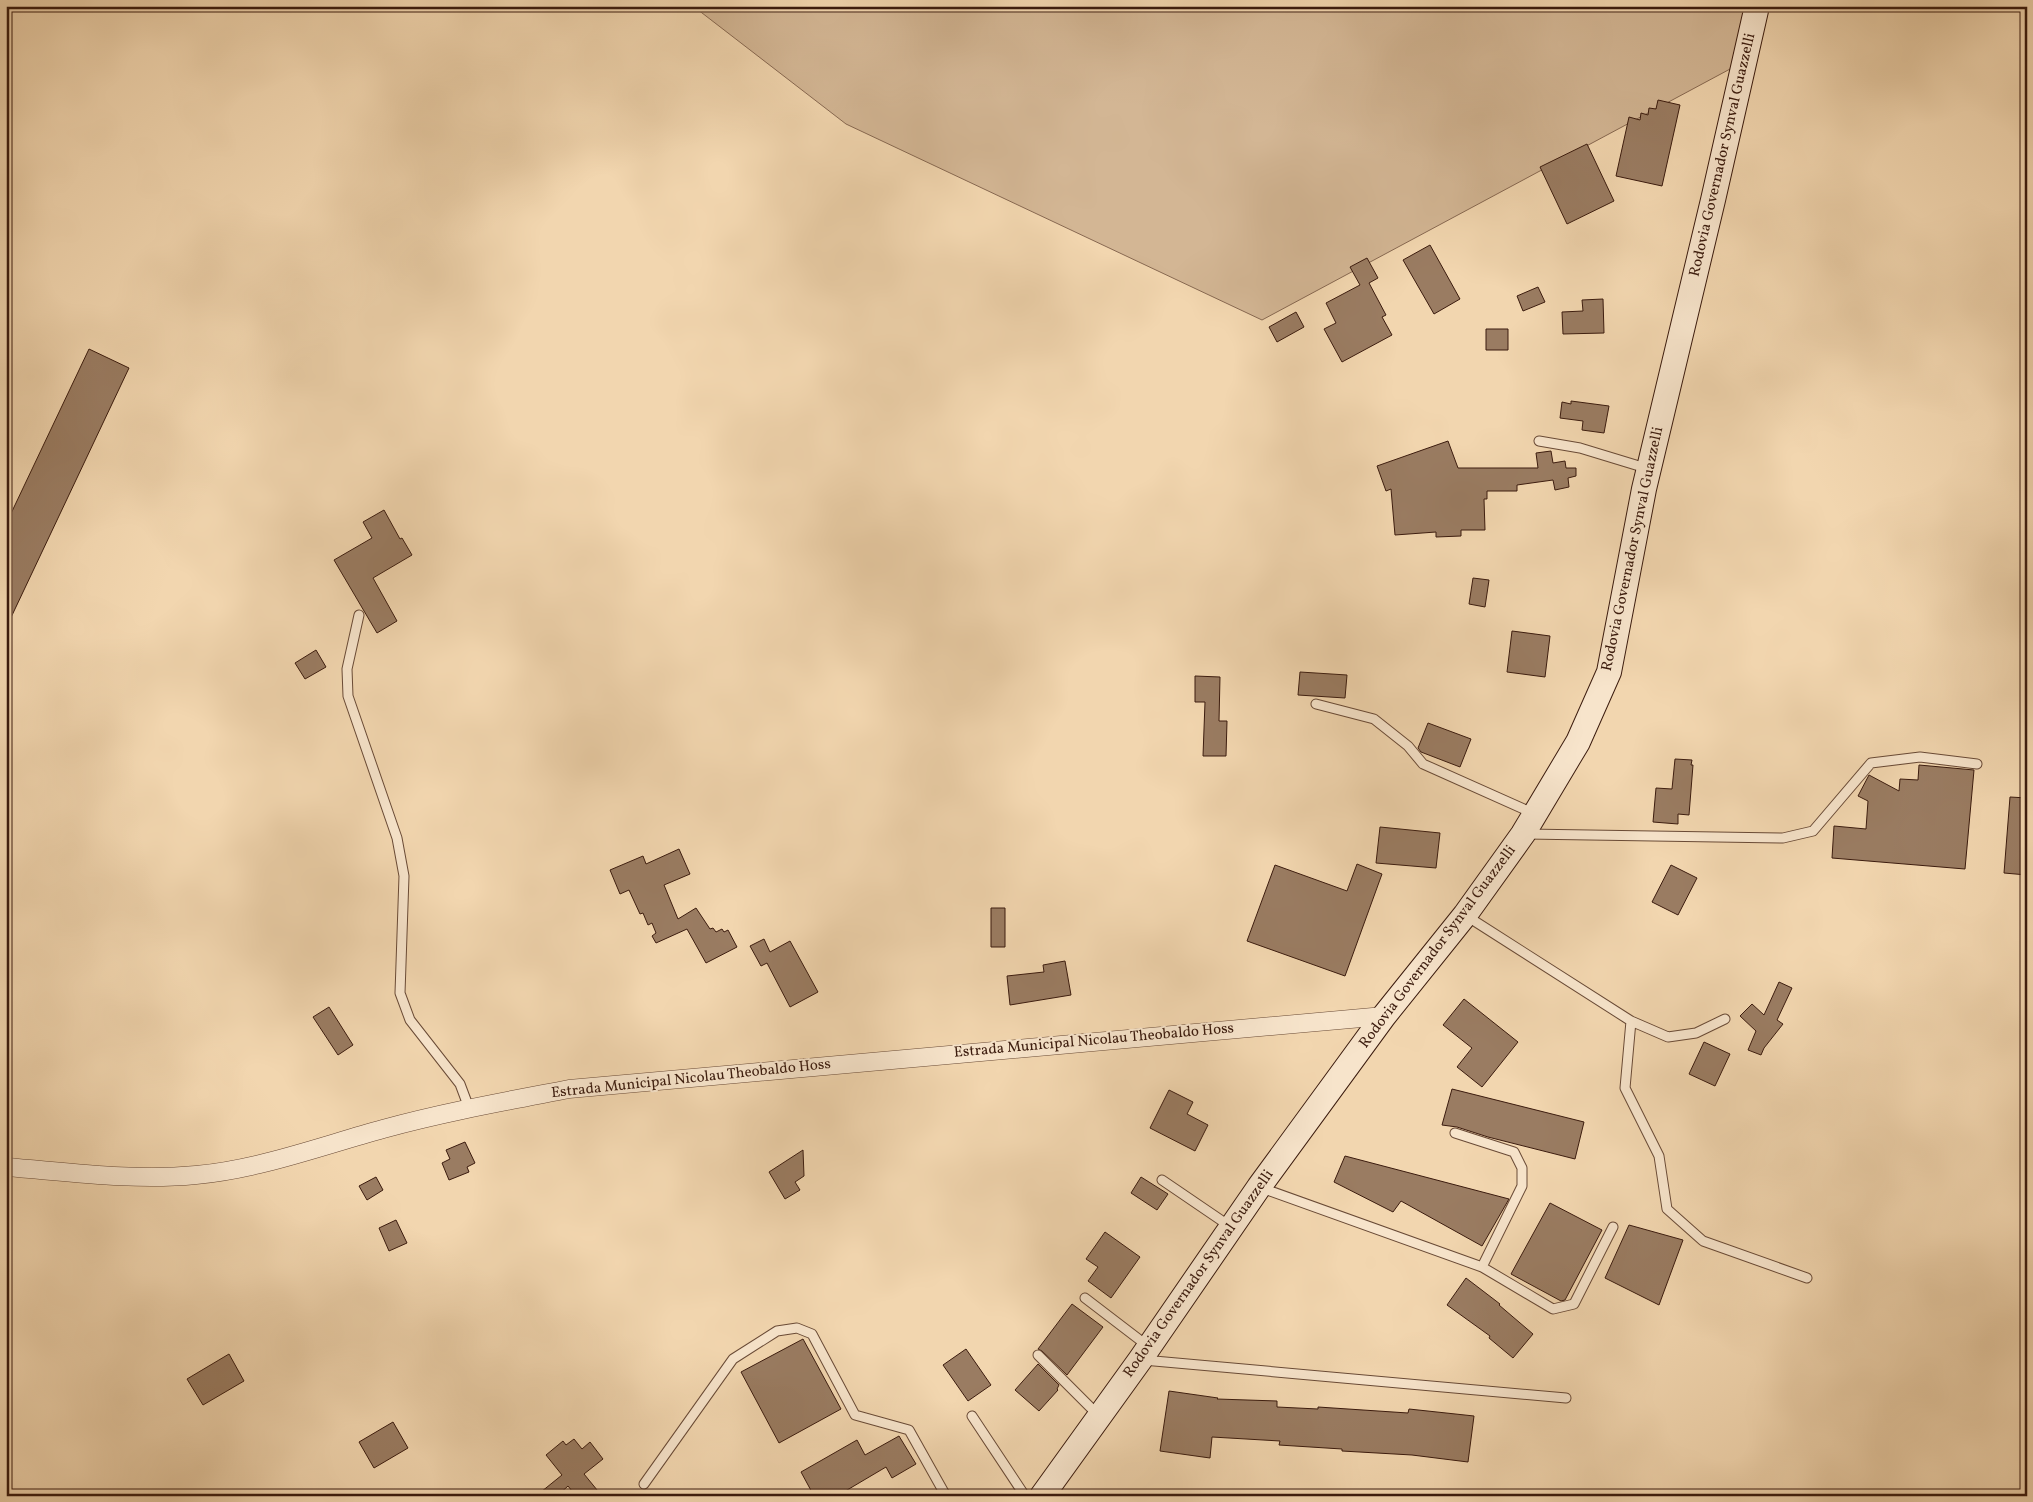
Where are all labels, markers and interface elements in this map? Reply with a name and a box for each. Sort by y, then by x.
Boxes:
street label: Rodovia Governador Synval Guazzelli [1685,31,1761,279]
street label: Rodovia Governador Synval Guazzelli [1597,425,1669,673]
street label: Rodovia Governador Synval Guazzelli [1355,841,1521,1053]
street label: Estrada Municipal Nicolau Theobaldo Hoss [953,1018,1235,1064]
street label: Estrada Municipal Nicolau Theobaldo Hoss [550,1054,832,1104]
street label: Rodovia Governador Synval Guazzelli [1119,1166,1279,1382]

